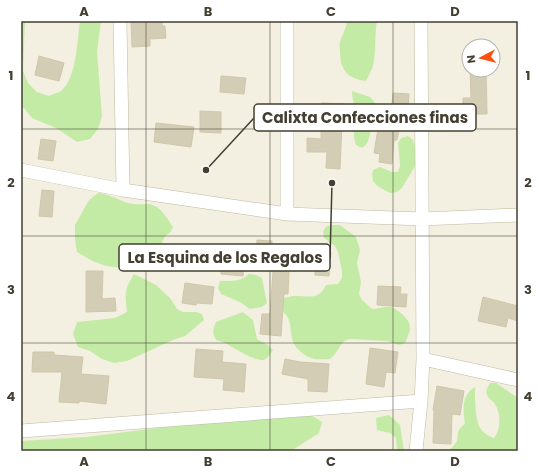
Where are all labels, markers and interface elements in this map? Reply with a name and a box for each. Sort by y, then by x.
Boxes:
text: A [79,2,89,21]
text: B [204,2,213,21]
text: C [326,2,336,21]
text: D [450,2,460,21]
north arrow [461,38,501,78]
text: N [463,54,480,64]
text: 1 [9,66,13,85]
text: 1 [526,66,530,85]
callout: Calixta Confecciones finas [254,104,476,131]
text: Calixta Confecciones finas [262,107,468,128]
text: 2 [7,173,15,192]
text: 2 [524,173,532,192]
callout: La Esquina de los Regalos [119,244,330,271]
text: La Esquina de los Regalos [127,247,323,268]
text: 3 [7,280,15,299]
text: 3 [524,280,532,299]
text: 4 [7,387,16,406]
text: 4 [524,387,533,406]
text: A [79,452,89,471]
text: B [204,452,213,471]
text: C [326,452,336,471]
text: D [450,452,460,471]

